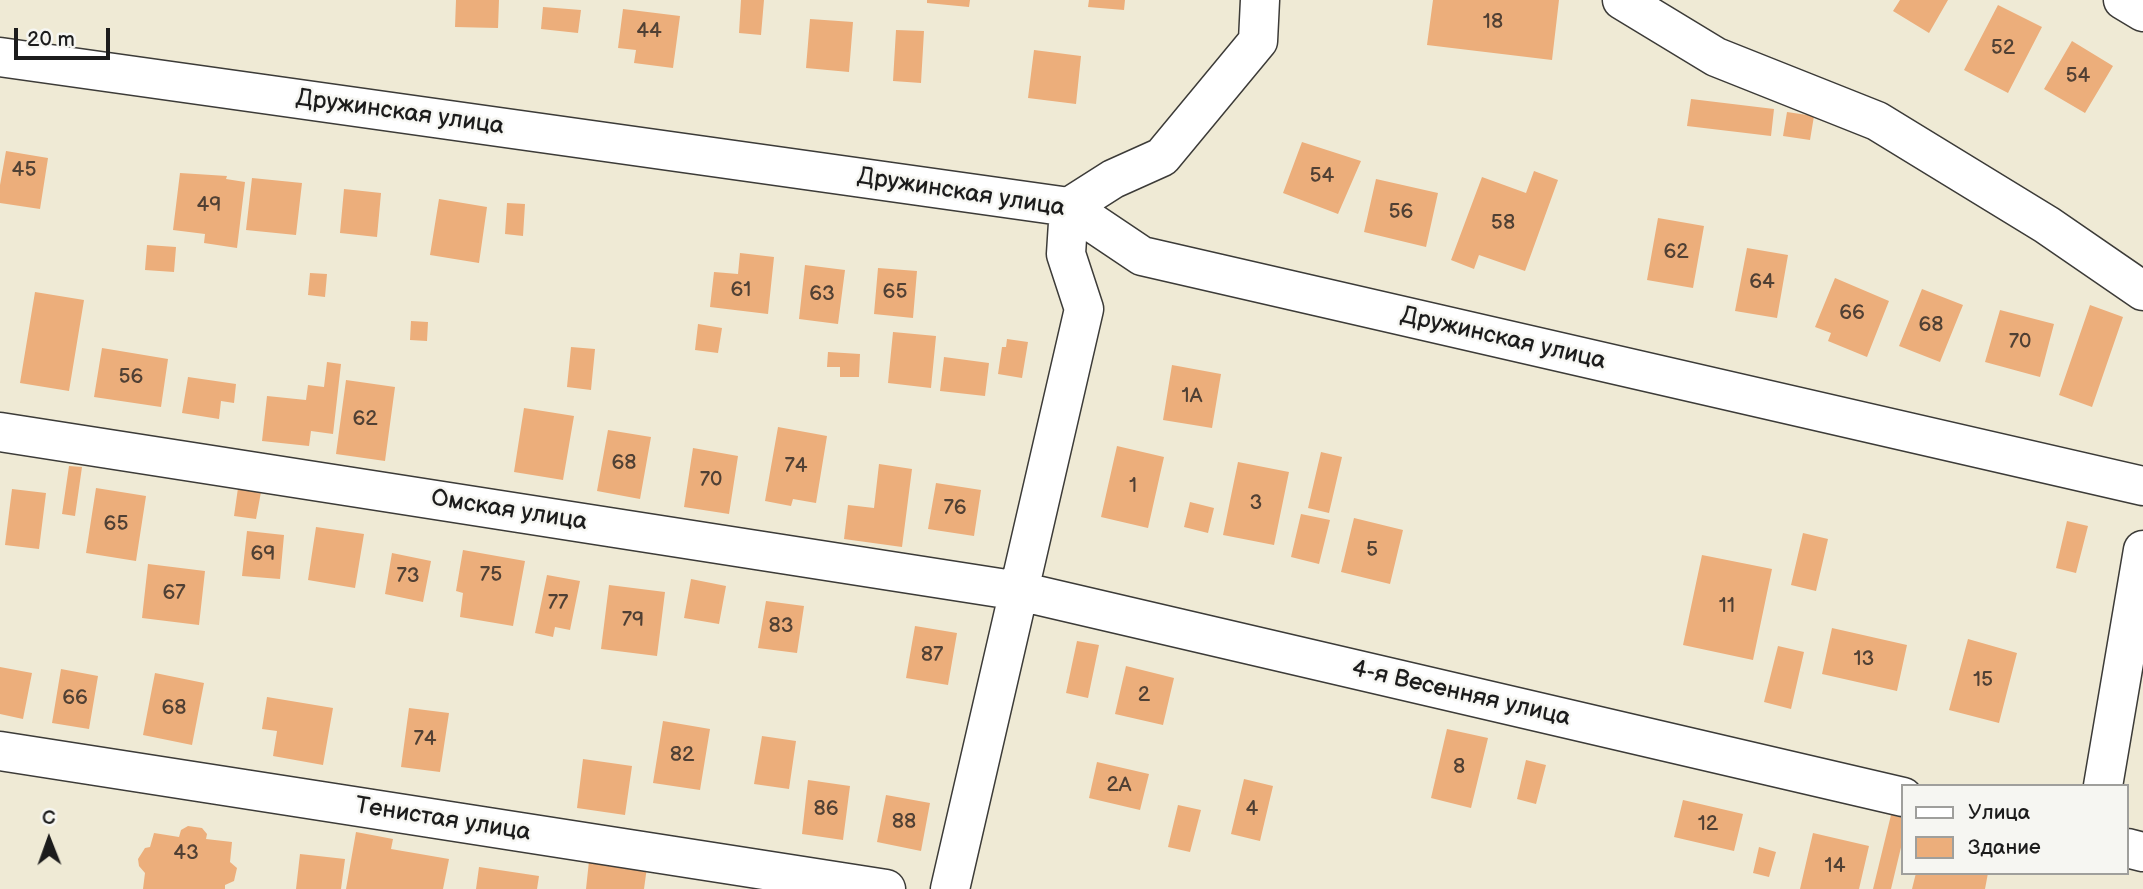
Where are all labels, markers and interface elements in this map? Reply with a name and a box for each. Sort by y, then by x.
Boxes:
house number: 18 [1483,10,1503,36]
scale bar [18,14,114,58]
house number: 44 [636,19,662,45]
text: 20 m [27,27,75,52]
house number: 52 [1991,36,2015,62]
house number: 54 [2066,64,2090,90]
street label: Дружинская улица [294,84,506,142]
house number: 45 [12,158,36,184]
street label: Дружинская улица [855,162,1067,224]
house number: 54 [1310,164,1334,190]
house number: 49 [197,193,221,219]
house number: 56 [1389,200,1413,226]
house number: 58 [1491,211,1515,237]
house number: 62 [1663,240,1689,266]
house number: 64 [1749,270,1775,296]
house number: 61 [731,278,751,304]
house number: 65 [883,280,907,306]
house number: 63 [809,282,835,308]
street label: Дружинская улица [1398,301,1608,377]
house number: 66 [1839,301,1865,327]
house number: 68 [1918,313,1944,339]
house number: 70 [2009,330,2031,356]
house number: 56 [119,365,143,391]
house number: 1А [1182,384,1202,410]
house number: 62 [352,407,378,433]
house number: 68 [611,451,637,477]
house number: 74 [784,454,808,480]
house number: 70 [700,468,722,494]
house number: 1 [1129,474,1137,500]
street label: Омская улица [429,484,589,538]
house number: 3 [1250,491,1262,517]
house number: 76 [943,496,967,522]
house number: 65 [104,512,128,538]
house number: 5 [1366,538,1378,564]
house number: 69 [251,542,275,568]
house number: 75 [480,563,502,589]
house number: 73 [396,564,420,590]
house number: 67 [162,581,186,607]
house number: 77 [548,591,568,617]
house number: 11 [1719,594,1735,620]
house number: 79 [622,608,644,634]
house number: 83 [768,614,794,640]
house number: 87 [921,643,943,669]
house number: 13 [1853,647,1875,673]
street label: 4-я Весенняя улица [1349,655,1573,733]
house number: 15 [1973,668,1993,694]
house number: 2 [1138,683,1150,709]
house number: 66 [62,686,88,712]
house number: 68 [161,696,187,722]
house number: 74 [413,727,437,753]
house number: 82 [670,743,694,769]
house number: 8 [1453,755,1465,781]
house number: 2А [1106,773,1132,799]
legend [1902,784,2129,875]
street label: Тенистая улица [353,792,533,848]
house number: 86 [813,797,839,823]
house number: 4 [1246,797,1258,823]
text: Улица [1968,800,2030,825]
north arrow [14,805,84,875]
text: С [42,807,55,830]
house number: 88 [892,810,916,836]
house number: 12 [1698,812,1718,838]
text: Здание [1968,835,2041,860]
house number: 43 [173,841,199,867]
house number: 14 [1825,854,1845,880]

